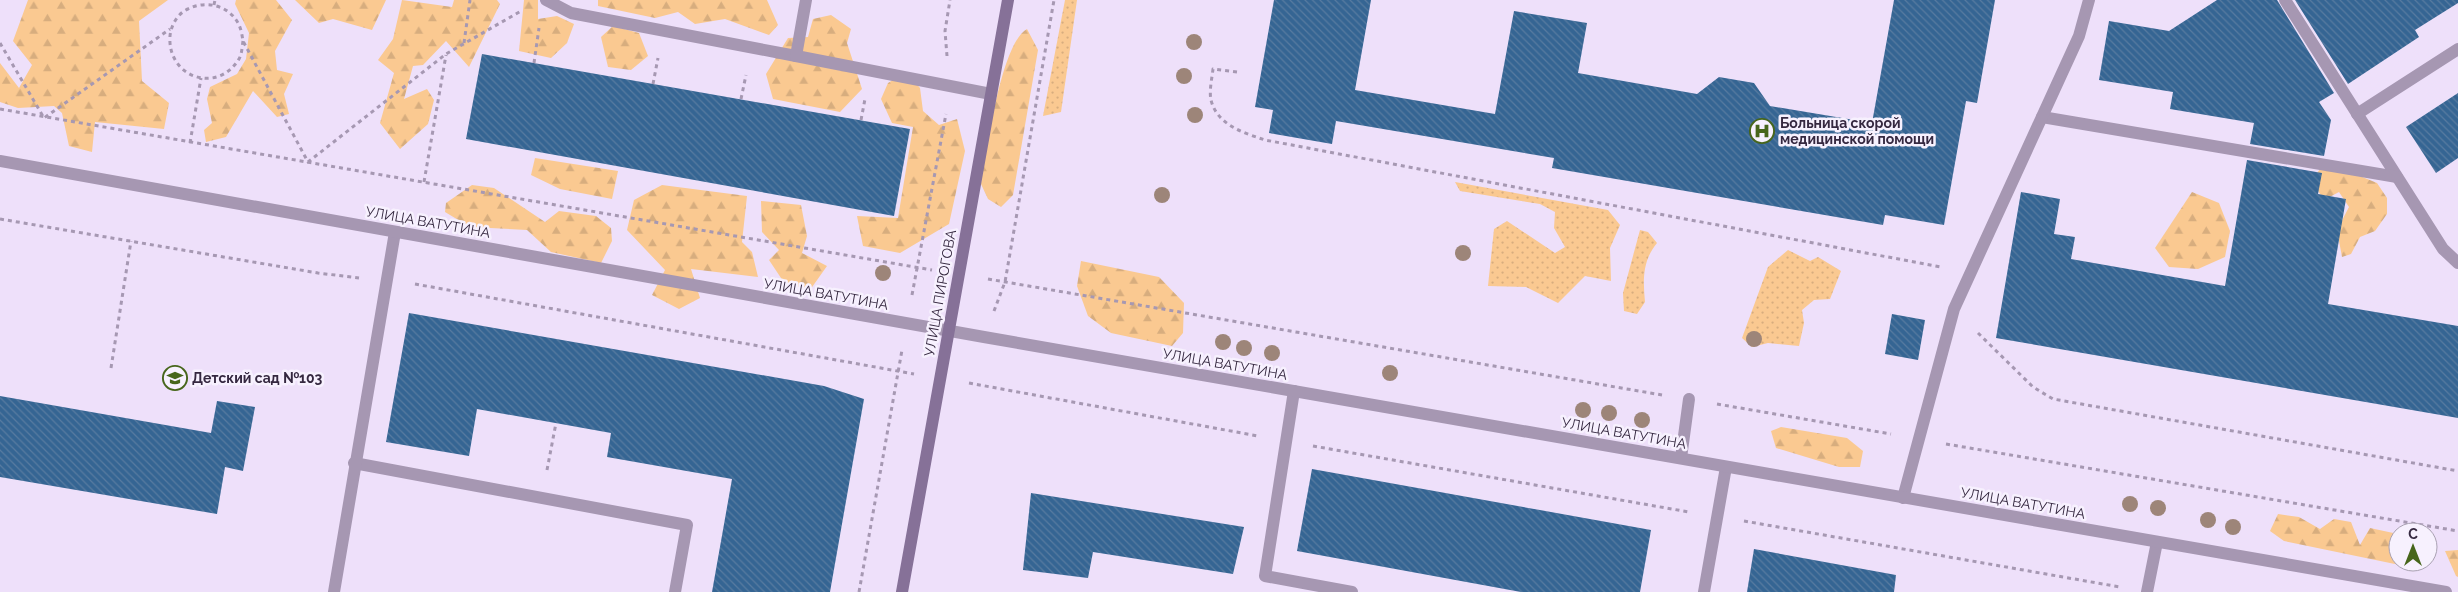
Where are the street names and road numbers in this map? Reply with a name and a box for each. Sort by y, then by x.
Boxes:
street label: УЛИЦА ВАТУТИНА [365,203,492,241]
street label: УЛИЦА ПИРОГОВА [921,228,959,358]
street label: УЛИЦА ВАТУТИНА [763,275,890,313]
street label: УЛИЦА ВАТУТИНА [1162,345,1289,383]
street label: УЛИЦА ВАТУТИНА [1561,414,1688,452]
street label: УЛИЦА ВАТУТИНА [1960,484,2087,522]

